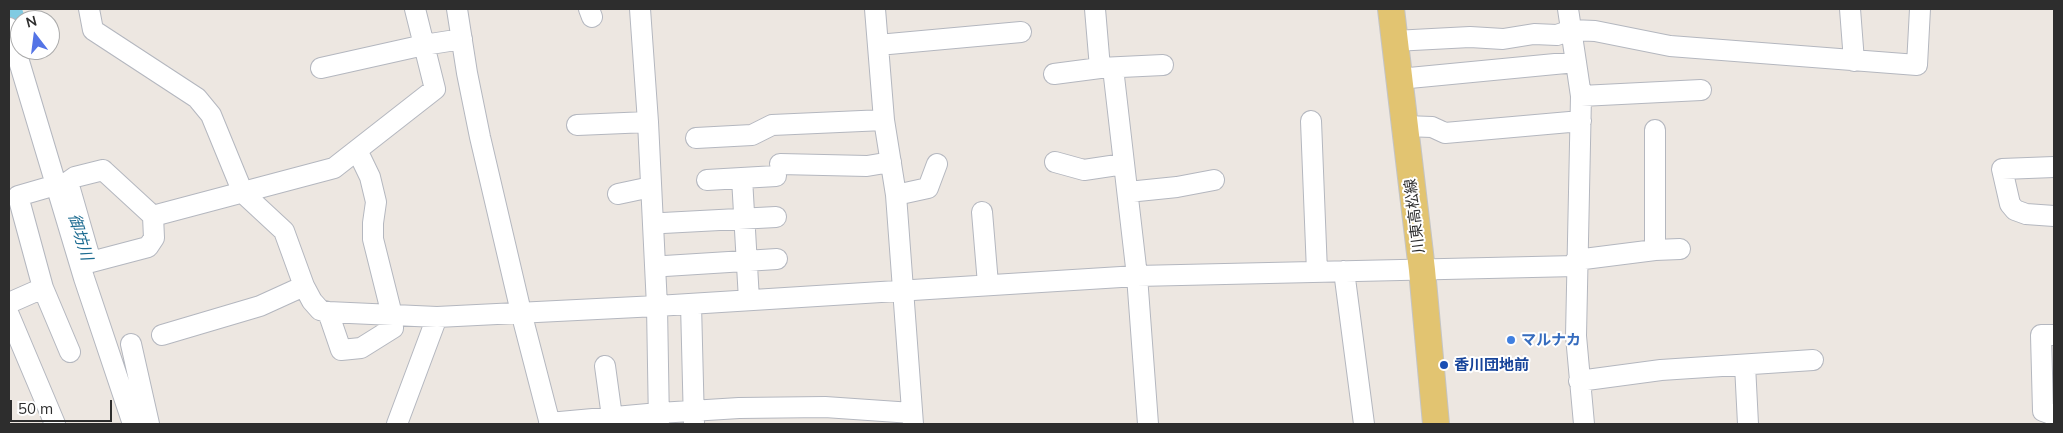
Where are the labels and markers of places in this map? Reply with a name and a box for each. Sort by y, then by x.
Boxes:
place label: マルナカ [1521,331,1581,349]
marker: マルナカ [1505,334,1517,346]
place label: 香川団地前 [1454,356,1529,374]
marker: 香川団地前 [1438,359,1450,371]

